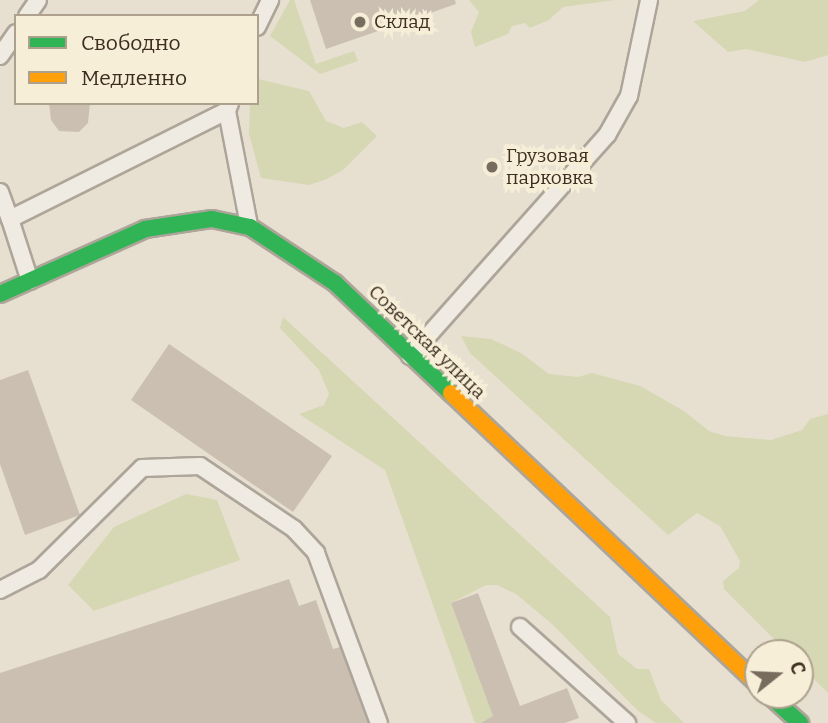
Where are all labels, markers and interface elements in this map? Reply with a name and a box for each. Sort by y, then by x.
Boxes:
place label: Склад [374,11,430,33]
legend [14,14,259,105]
marker: Склад [352,14,368,30]
text: Свободно [81,30,181,56]
text: Медленно [81,65,187,91]
place label: Грузовая парковка [506,145,593,189]
marker: Грузовая парковка [484,159,500,175]
street label: Советская улица [364,280,490,404]
north arrow [744,639,814,709]
text: С [785,659,810,677]

